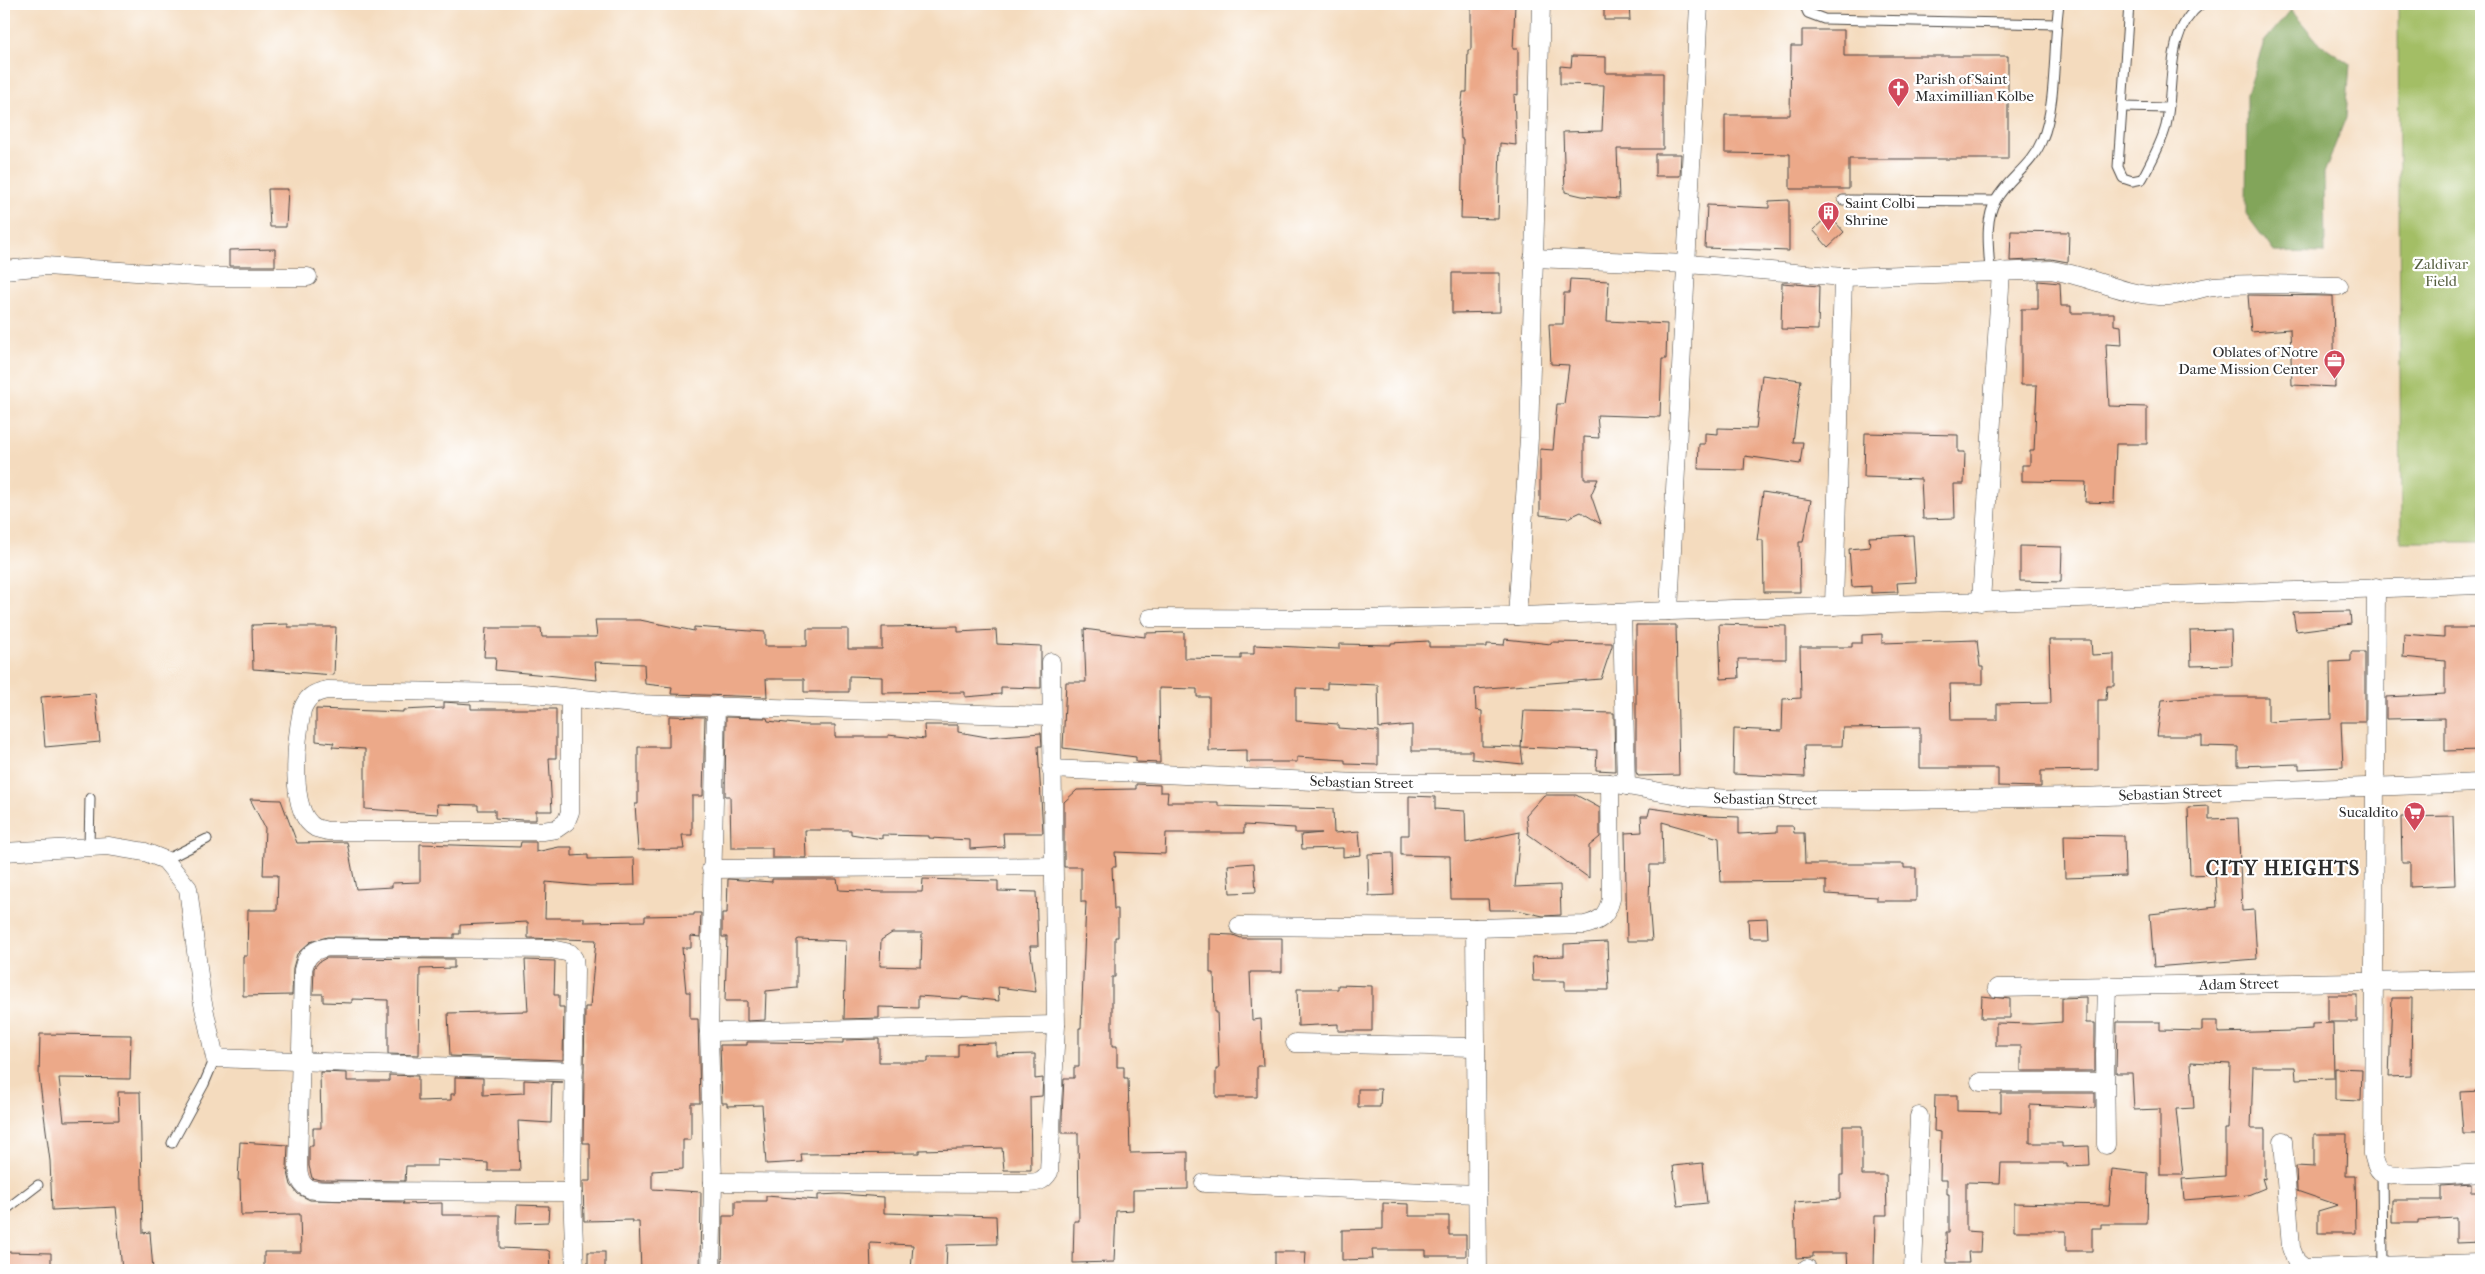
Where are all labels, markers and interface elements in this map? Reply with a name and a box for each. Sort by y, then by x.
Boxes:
place label: Parish of Saint Maximillian Kolbe [1915,70,2034,105]
church icon: Parish of Saint Maximillian Kolbe [1887,76,1911,107]
place label: Saint Colbi Shrine [1845,194,1916,229]
building icon: Saint Colbi Shrine [1817,200,1841,231]
park label: Zaldivar Field [2414,255,2469,290]
place label: Oblates of Notre Dame Mission Center [2178,343,2319,378]
office icon: Oblates of Notre Dame Mission Center [2322,349,2346,380]
street label: Sebastian Street [1309,772,1414,792]
street label: Sebastian Street [2118,783,2223,805]
street label: Sebastian Street [1713,789,1818,809]
supermarket icon: Sucaldito [2402,800,2426,831]
place label: Sucaldito [2339,803,2398,821]
district label: CITY HEIGHTS [2206,857,2360,880]
street label: Adam Street [2198,974,2280,994]

